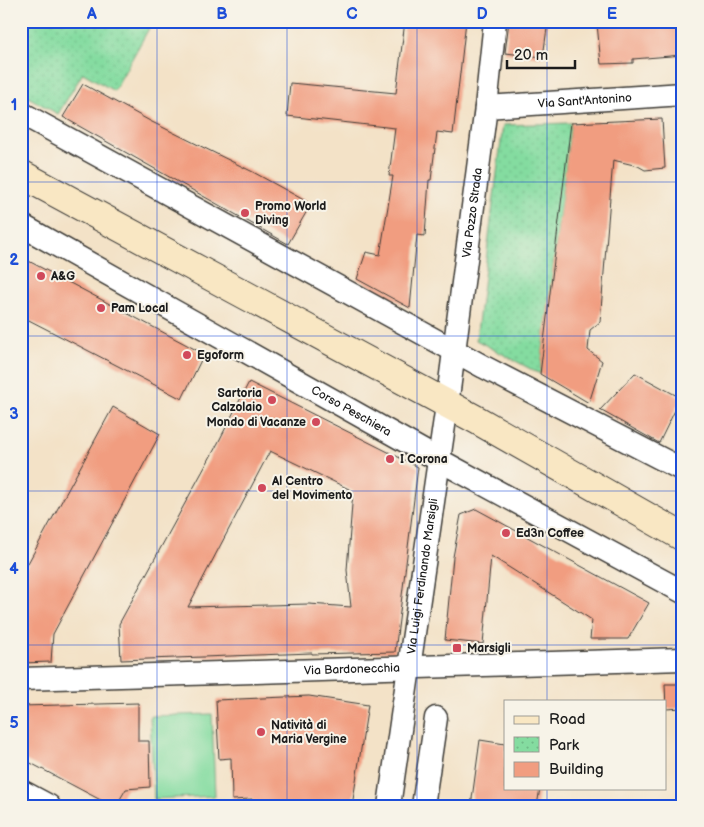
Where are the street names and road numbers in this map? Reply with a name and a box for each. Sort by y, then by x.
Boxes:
street label: Via Sant'Antonino [537,90,632,111]
street label: Via Pozzo Strada [459,167,486,259]
street label: Corso Peschiera [309,382,394,439]
street label: Via Luigi Ferdinando Marsigli [404,497,441,655]
street label: Via Bardonecchia [304,660,400,678]

